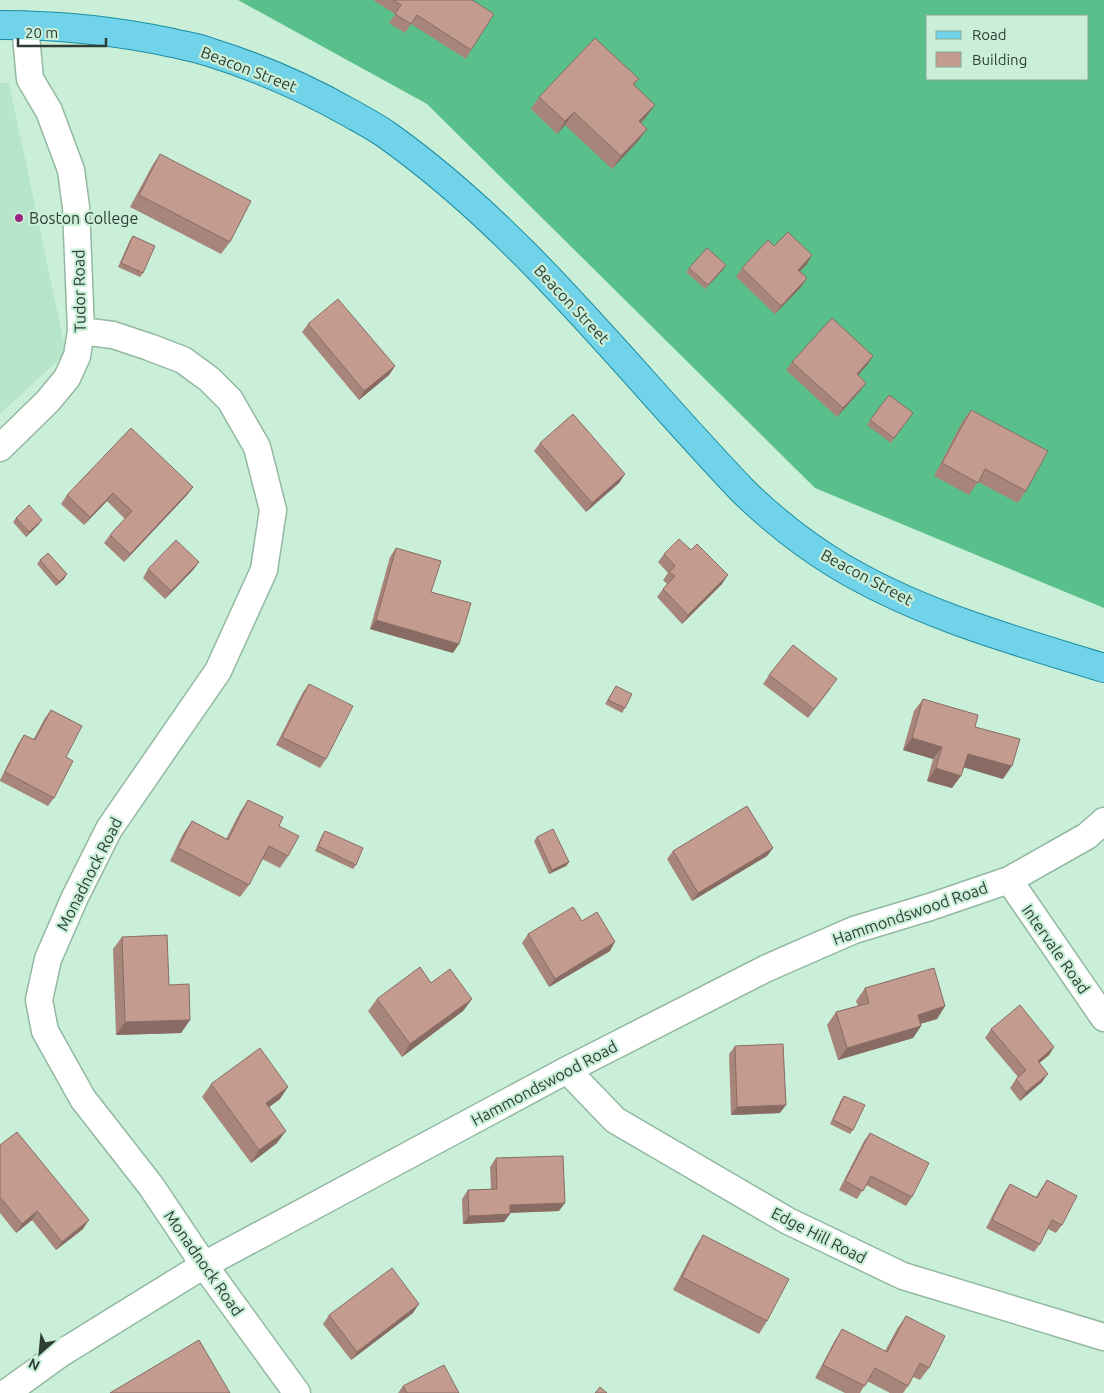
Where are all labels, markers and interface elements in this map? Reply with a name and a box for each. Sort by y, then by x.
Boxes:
scale bar [18,15,105,47]
legend [926,15,1089,80]
text: 20 m [25,24,58,41]
text: Road [972,26,1007,43]
street label: Beacon Street [198,42,300,96]
text: Building [972,51,1027,68]
place label: Boston College [29,209,138,227]
marker: Boston College [13,212,25,224]
street label: Tudor Road [69,249,89,333]
street label: Beacon Street [531,261,614,348]
street label: Beacon Street [818,545,917,609]
street label: Monadnock Road [53,814,125,934]
street label: Hammondswood Road [830,878,990,948]
street label: Intervale Road [1019,901,1093,997]
street label: Hammondswood Road [468,1037,620,1129]
street label: Edge Hill Road [769,1203,869,1267]
street label: Monadnock Road [161,1207,247,1319]
north arrow [15,1328,65,1378]
text: N [26,1355,42,1374]

